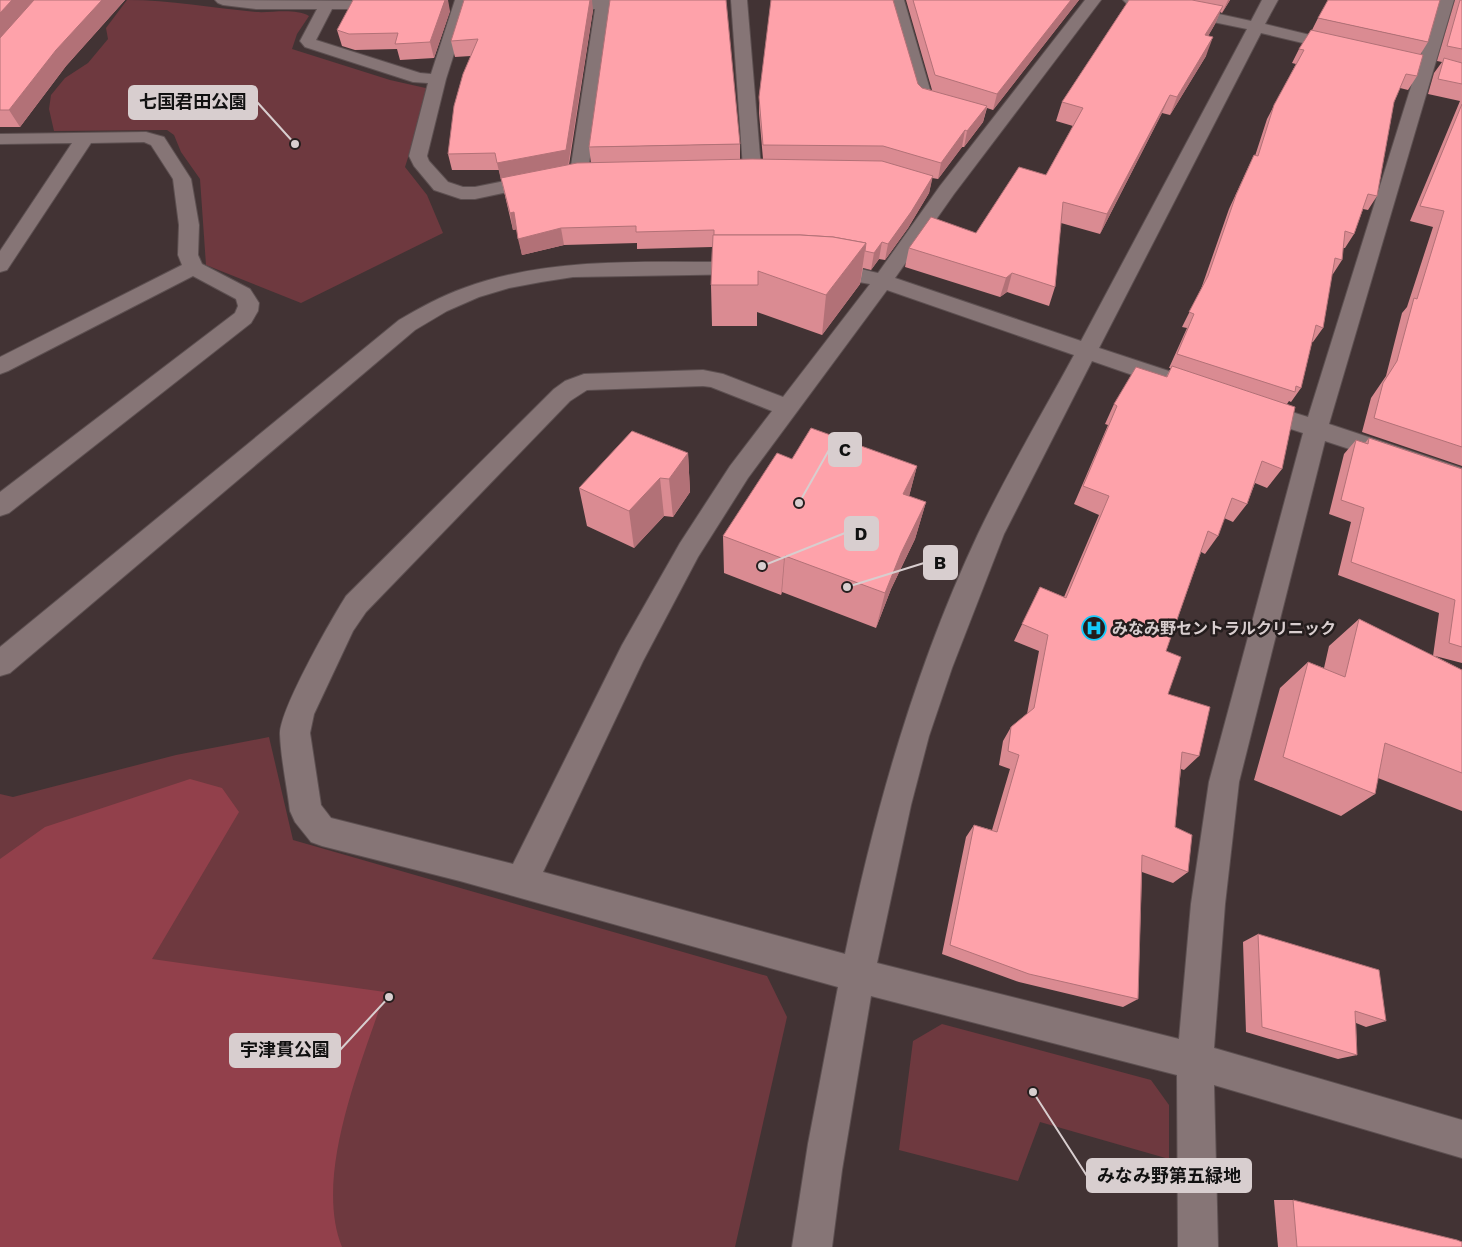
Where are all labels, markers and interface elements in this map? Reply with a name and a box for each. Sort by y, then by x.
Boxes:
callout: 七国君田公園 [129,86,257,119]
text: 七国君田公園 [139,91,247,112]
callout: C [829,433,861,466]
text: C [839,439,851,460]
callout: D [845,517,878,550]
text: D [855,523,868,544]
callout: B [924,546,957,579]
text: B [934,552,946,573]
hospital icon: みなみ野セントラルクリニック [1081,615,1107,641]
place label: みなみ野セントラルクリニック [1112,619,1336,638]
callout: 宇津貫公園 [230,1034,340,1067]
text: 宇津貫公園 [240,1039,330,1060]
callout: みなみ野第五緑地 [1087,1159,1251,1192]
text: みなみ野第五緑地 [1097,1165,1241,1186]

